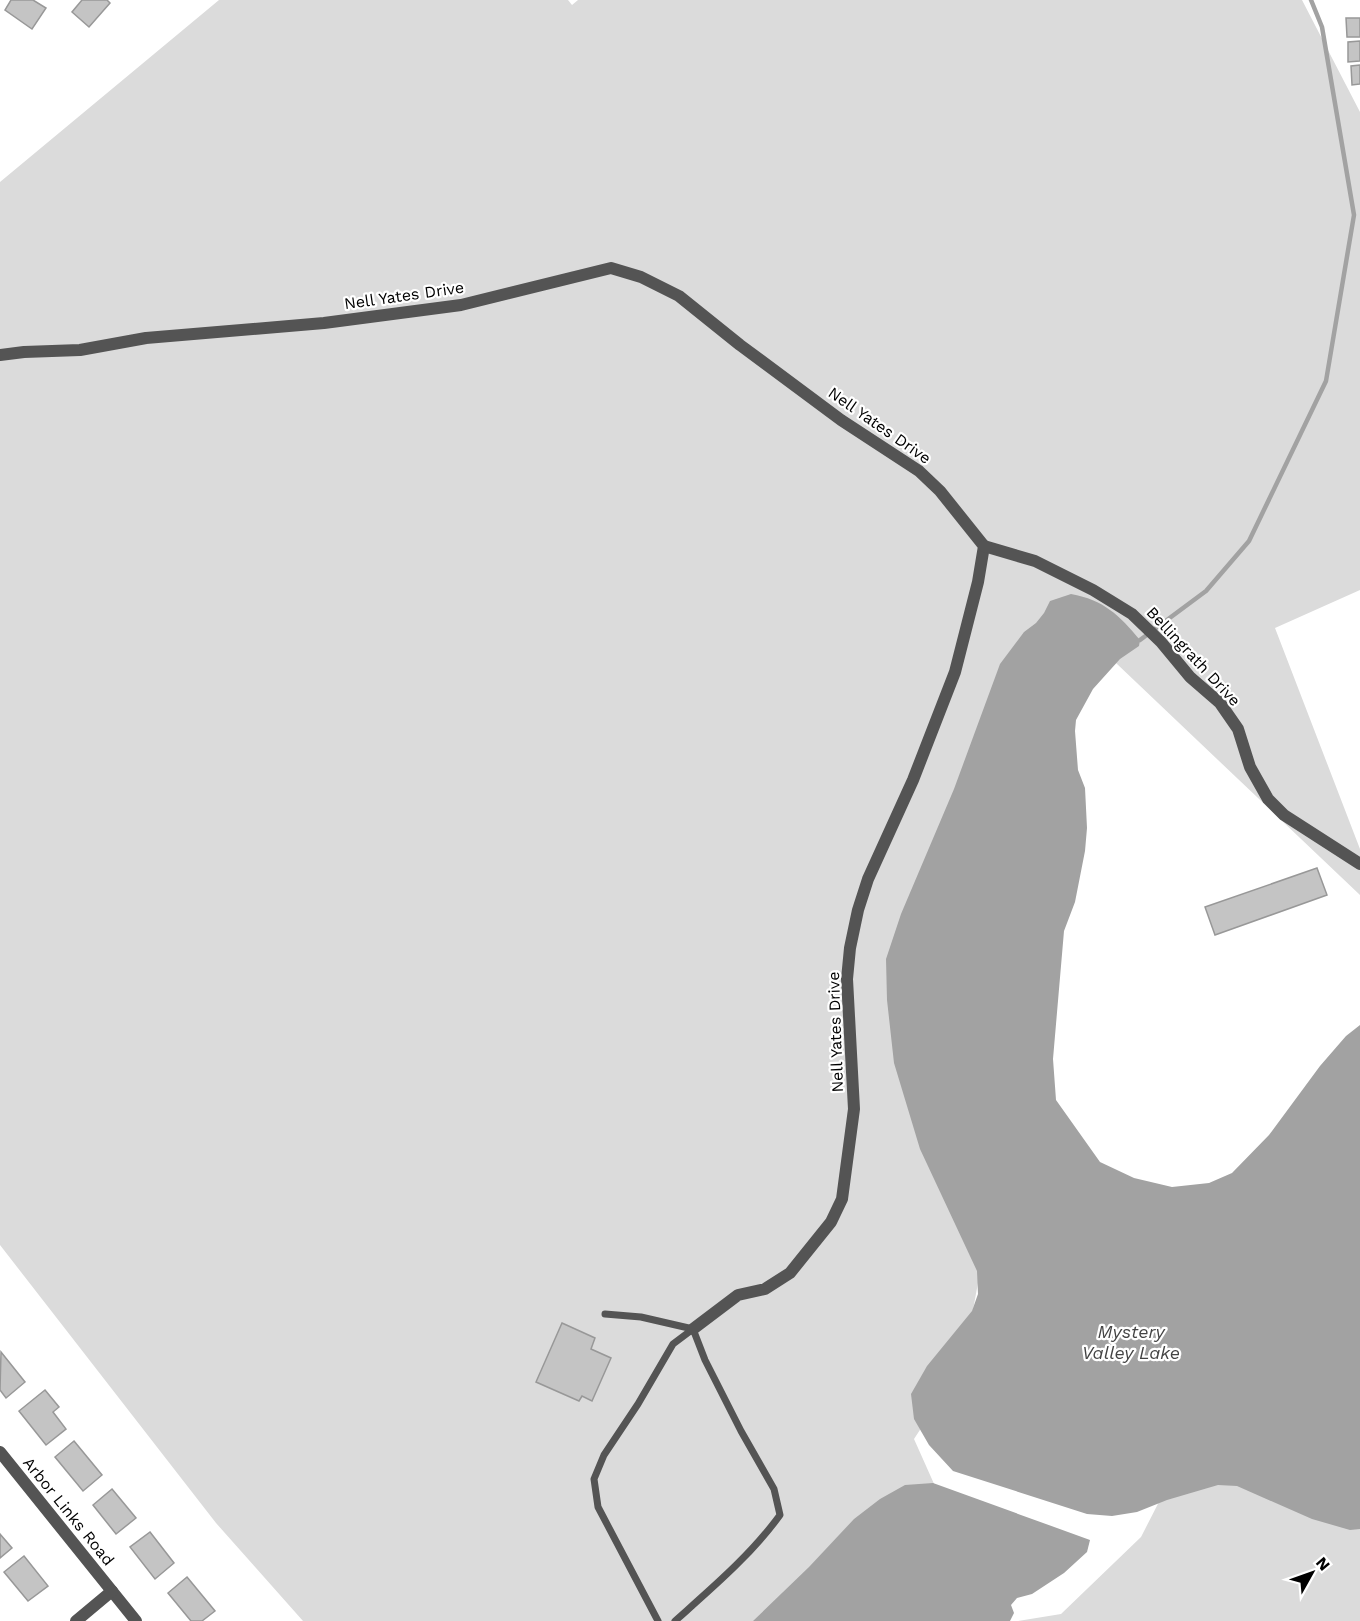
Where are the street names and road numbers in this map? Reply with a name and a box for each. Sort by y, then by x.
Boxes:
street label: Nell Yates Drive [343,278,465,313]
street label: Nell Yates Drive [825,383,935,468]
street label: Bellingrath Drive [1143,603,1245,710]
street label: Nell Yates Drive [824,971,847,1093]
street label: Arbor Links Road [19,1453,118,1569]

